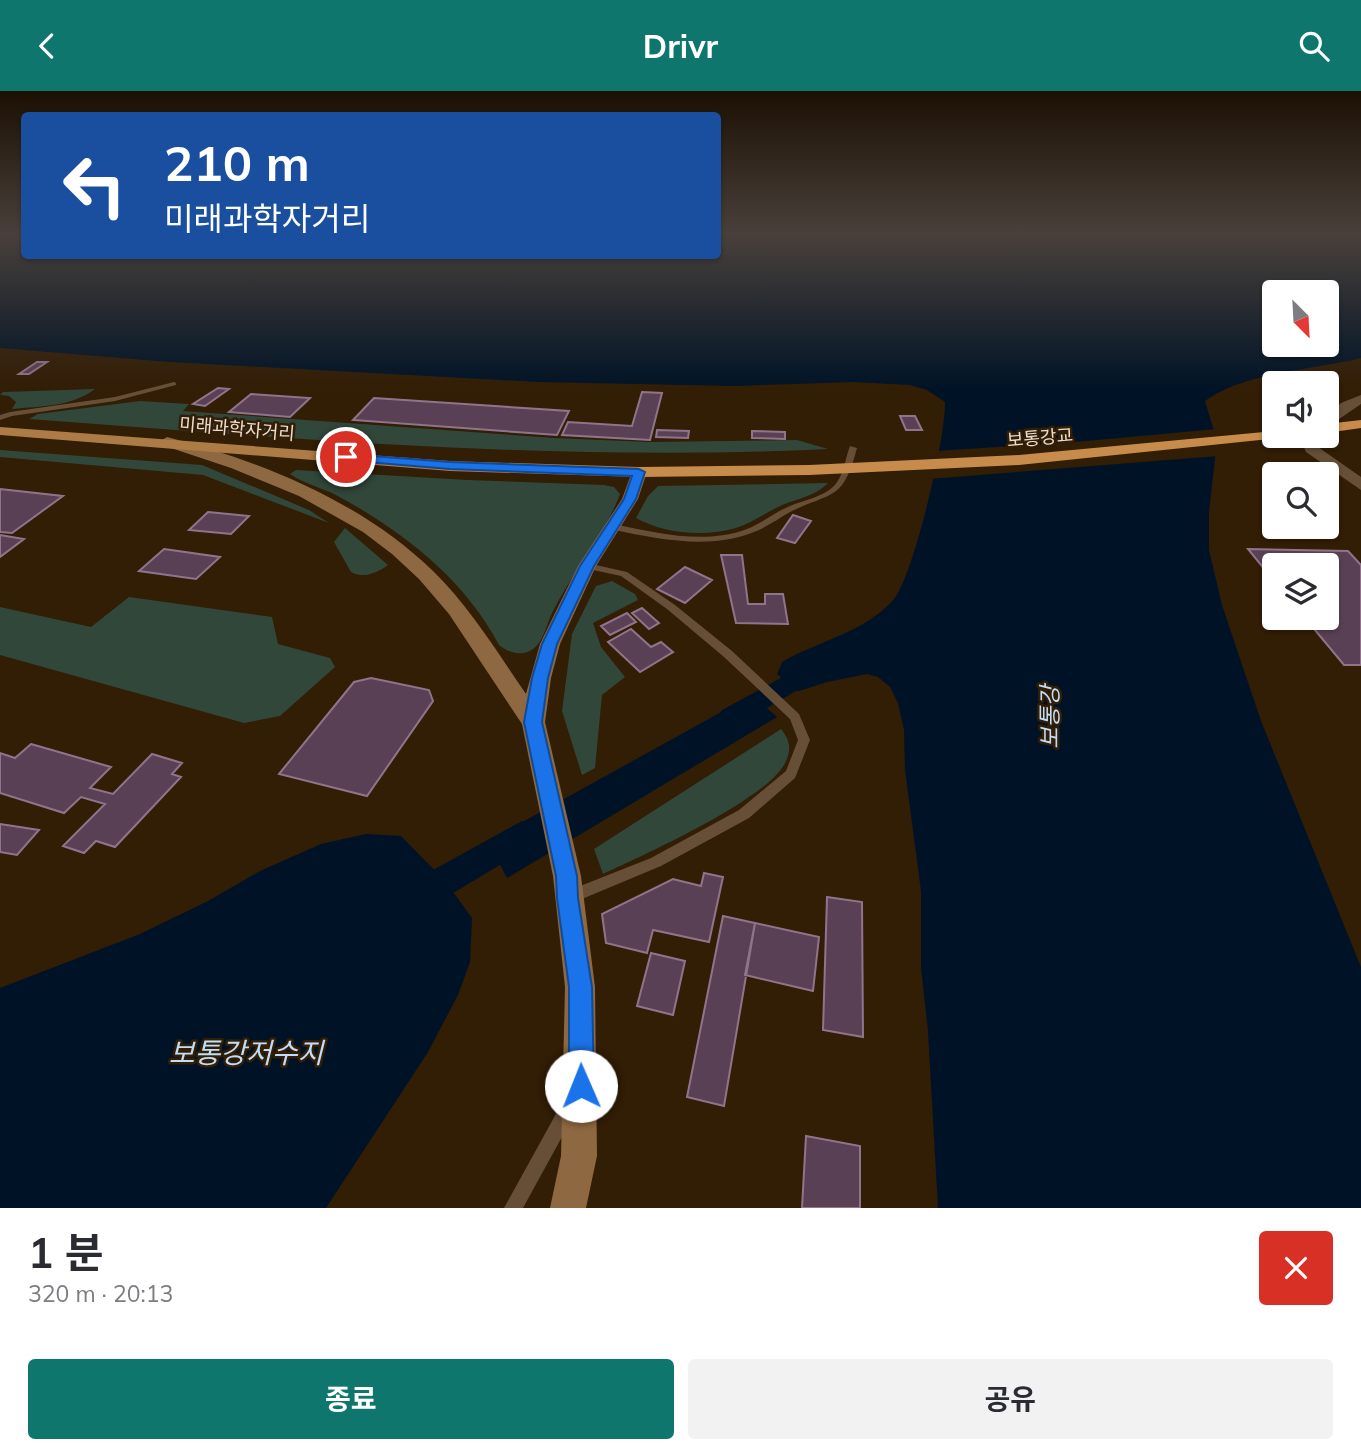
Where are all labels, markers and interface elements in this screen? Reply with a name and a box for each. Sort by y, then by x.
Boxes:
text: Drivr [643,26,718,66]
icon: back [28,27,66,65]
icon: search [1295,27,1333,65]
text: 210 m [164,132,310,193]
icon: left [49,140,140,231]
text: 미래과학자거리 [164,198,370,238]
north arrow [1262,280,1339,357]
map controls [1262,280,1339,630]
button: sound [1262,371,1339,448]
street label: 미래과학자거리 [178,412,296,445]
street label: 보통강교 [1006,423,1074,452]
pin [316,427,376,487]
icon: arrive [327,438,365,476]
button: search [1262,462,1339,539]
button: layers [1262,553,1339,630]
water label: 보통강 [1035,682,1064,749]
water label: 보통강저수지 [169,1035,326,1070]
position arrow [544,1049,618,1123]
text: 1 분 [28,1226,103,1279]
button: close [1259,1231,1333,1305]
text: 320 m · 20:13 [28,1279,173,1308]
button: 종료 [28,1359,674,1439]
button: 공유 [688,1359,1333,1439]

